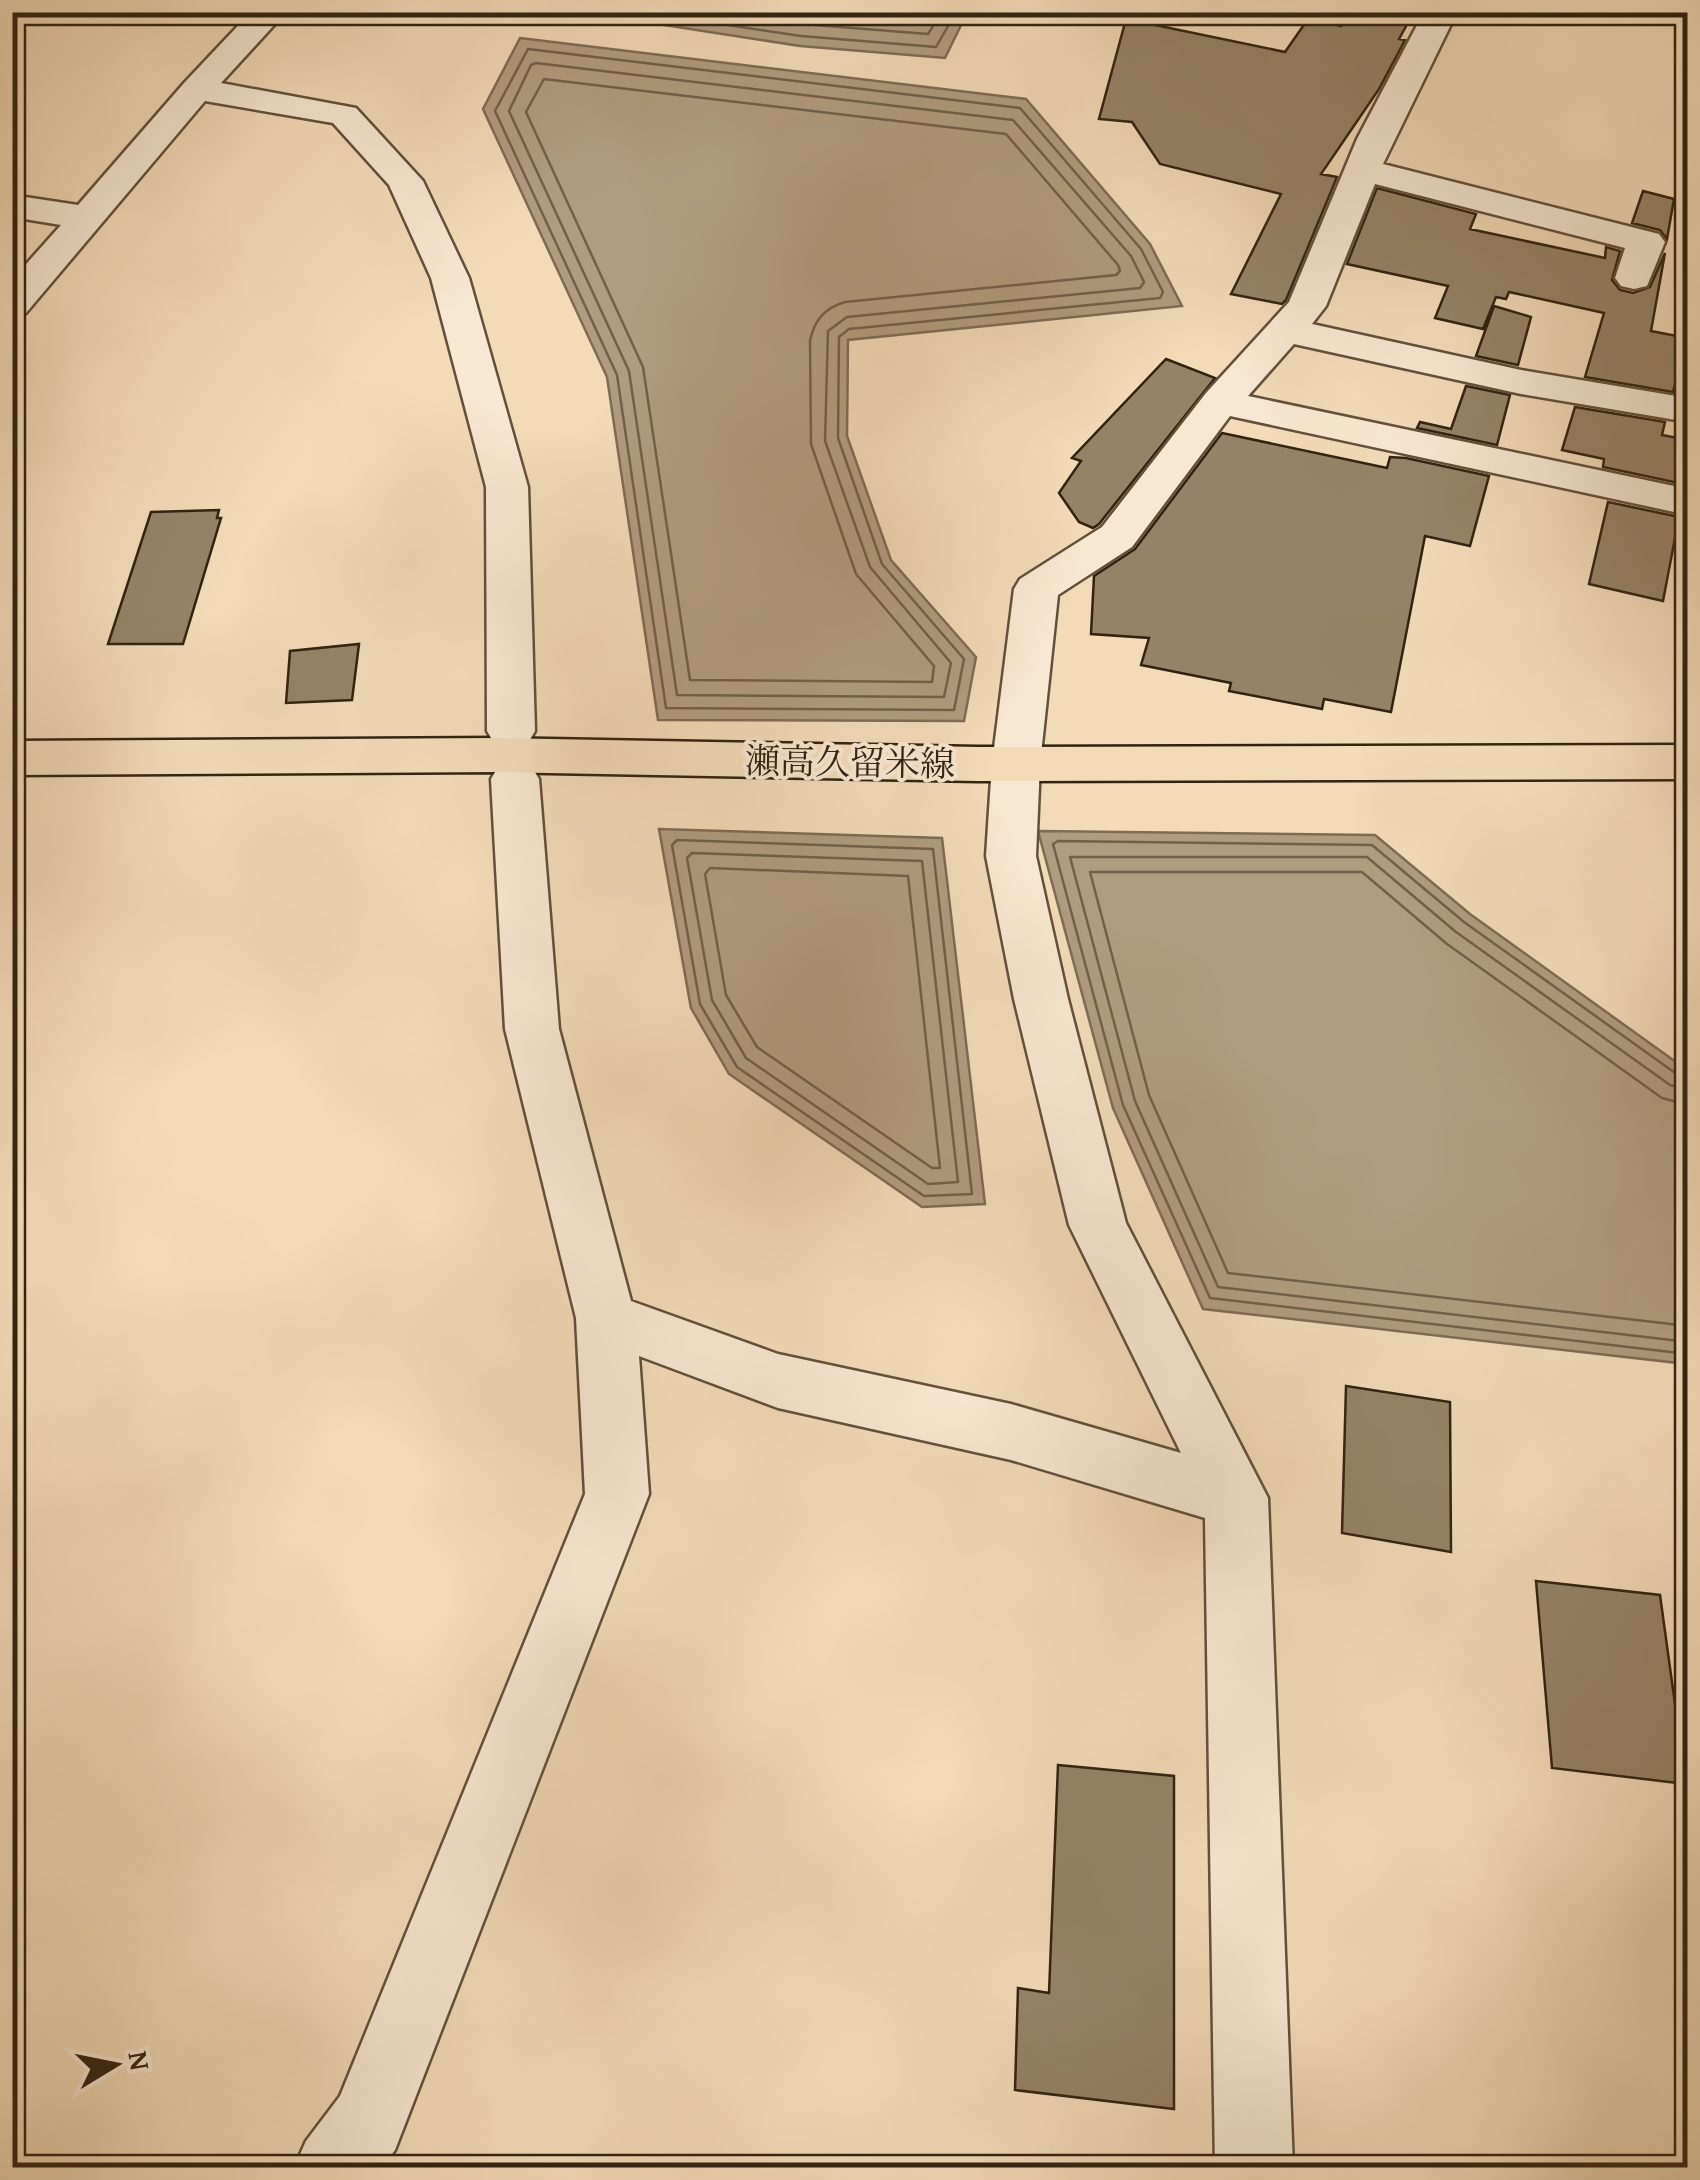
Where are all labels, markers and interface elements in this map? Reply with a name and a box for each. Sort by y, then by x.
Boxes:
street label: 瀬高久留米線 [745,735,955,789]
north arrow [65,2015,165,2115]
text: N [118,2048,162,2074]

